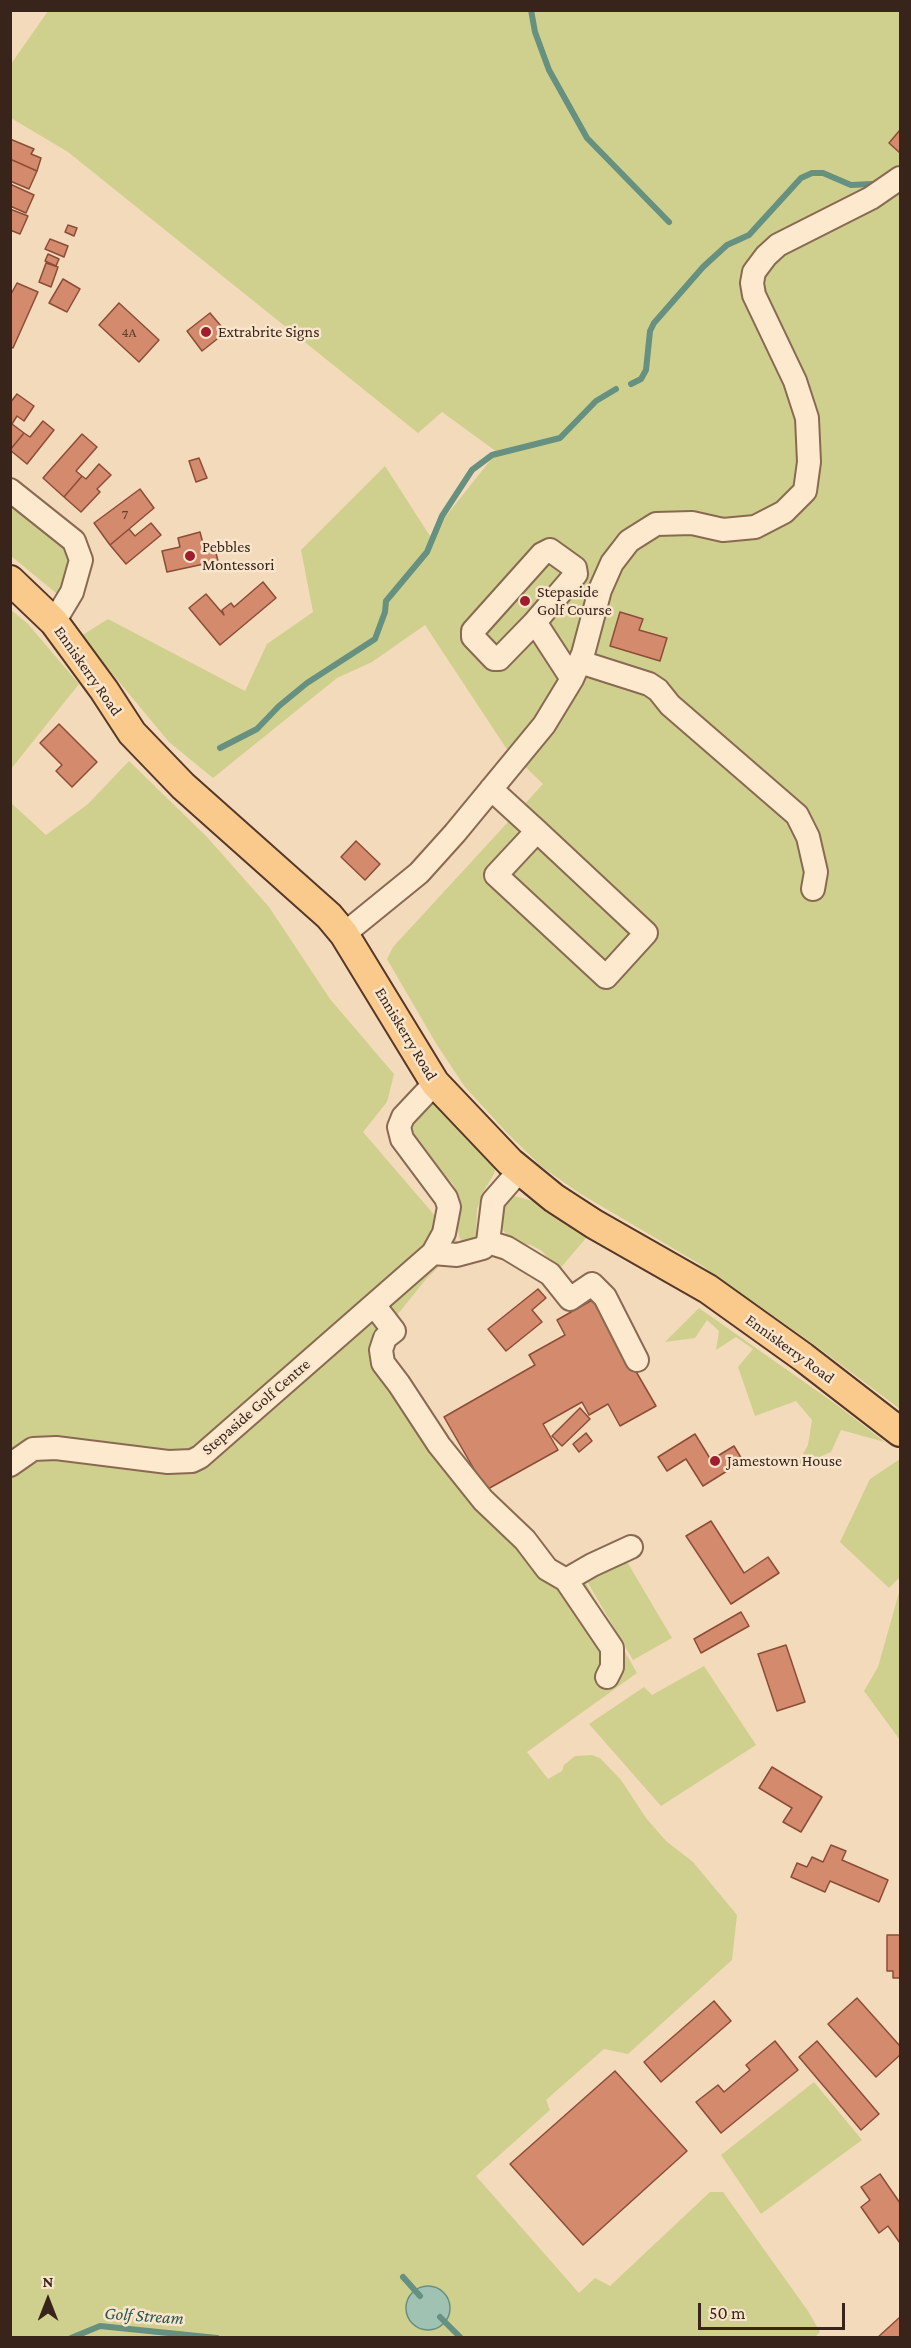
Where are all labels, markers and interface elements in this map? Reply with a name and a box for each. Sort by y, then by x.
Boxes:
place label: Extrabrite Signs [218,322,319,342]
house number: 4A [121,325,137,341]
marker: Extrabrite Signs [199,325,213,339]
house number: 7 [122,507,128,523]
place label: Pebbles Montessori [202,537,274,575]
marker: Pebbles Montessori [183,549,197,563]
place label: Stepaside Golf Course [537,582,612,620]
marker: Stepaside Golf Course [518,594,532,608]
street label: Enniskerry Road [50,622,126,720]
street label: Enniskerry Road [371,984,441,1084]
street label: Enniskerry Road [742,1310,838,1388]
street label: Stepaside Golf Centre [198,1355,314,1459]
place label: Jamestown House [727,1451,842,1471]
marker: Jamestown House [708,1454,722,1468]
north arrow [18,2270,78,2330]
text: N [43,2273,53,2290]
scale bar [701,2291,848,2329]
water label: Golf Stream [104,2302,184,2330]
text: 50 m [709,2303,746,2323]

